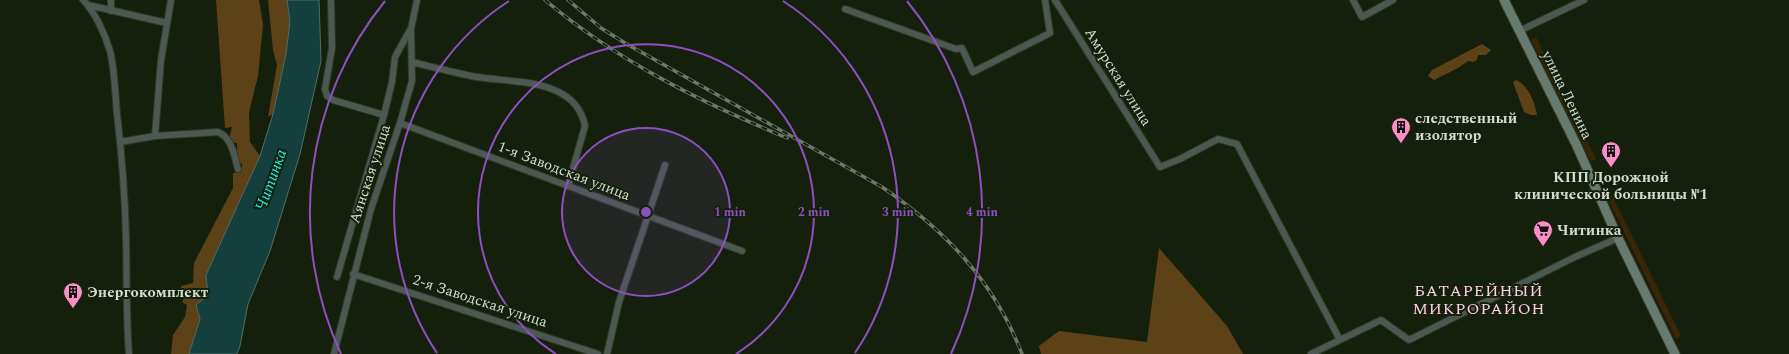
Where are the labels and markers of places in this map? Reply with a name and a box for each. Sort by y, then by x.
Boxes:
place label: следственный изолятор [1415,107,1518,147]
building icon: следственный изолятор [1390,116,1412,144]
building icon: КПП Дорожной клинической больницы №1 [1600,140,1622,168]
place label: КПП Дорожной клинической больницы №1 [1514,166,1708,206]
centre of rings [639,205,653,219]
supermarket icon: Читинка [1532,219,1554,247]
place label: Читинка [1557,219,1622,242]
building icon: Энергокомплект [62,281,84,309]
place label: Энергокомплект [87,281,209,304]

